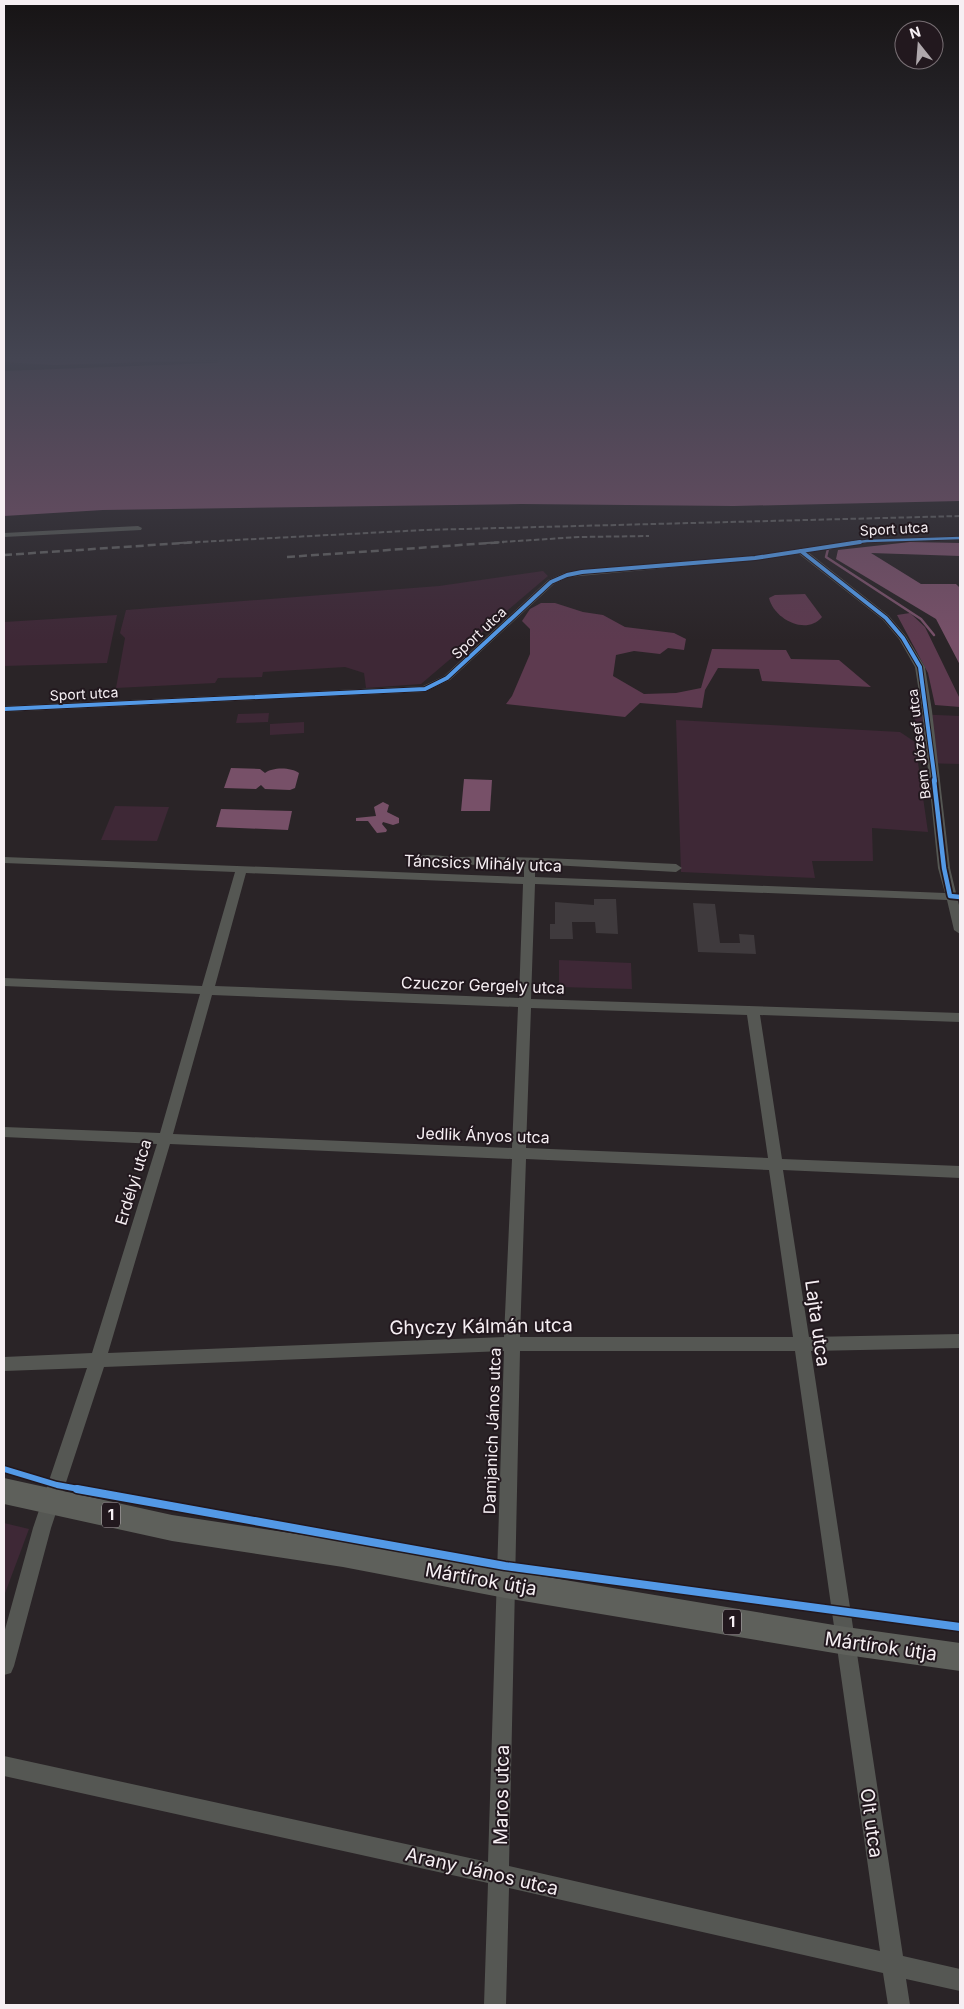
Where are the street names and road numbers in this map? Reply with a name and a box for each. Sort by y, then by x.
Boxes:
street label: Sport utca [859,518,929,539]
street label: Sport utca [448,603,510,662]
street label: Sport utca [49,683,119,704]
street label: Bem József utca [903,688,934,800]
street label: Táncsics Mihály utca [404,850,562,876]
street label: Czuczor Gergely utca [401,972,565,998]
street label: Jedlik Ányos utca [416,1123,550,1147]
street label: Erdélyi utca [110,1137,156,1227]
street label: Lajta utca [800,1278,835,1368]
street label: Ghyczy Kálmán utca [389,1313,573,1340]
street label: Damjanich János utca [479,1347,505,1515]
road number: 1 [102,1502,120,1528]
street label: Mártírok útja [423,1558,539,1601]
road number: 1 [723,1610,741,1634]
street label: Mártírok útja [823,1627,938,1666]
street label: Maros utca [489,1745,514,1845]
street label: Olt utca [855,1787,888,1859]
street label: Arany János utca [403,1843,561,1900]

